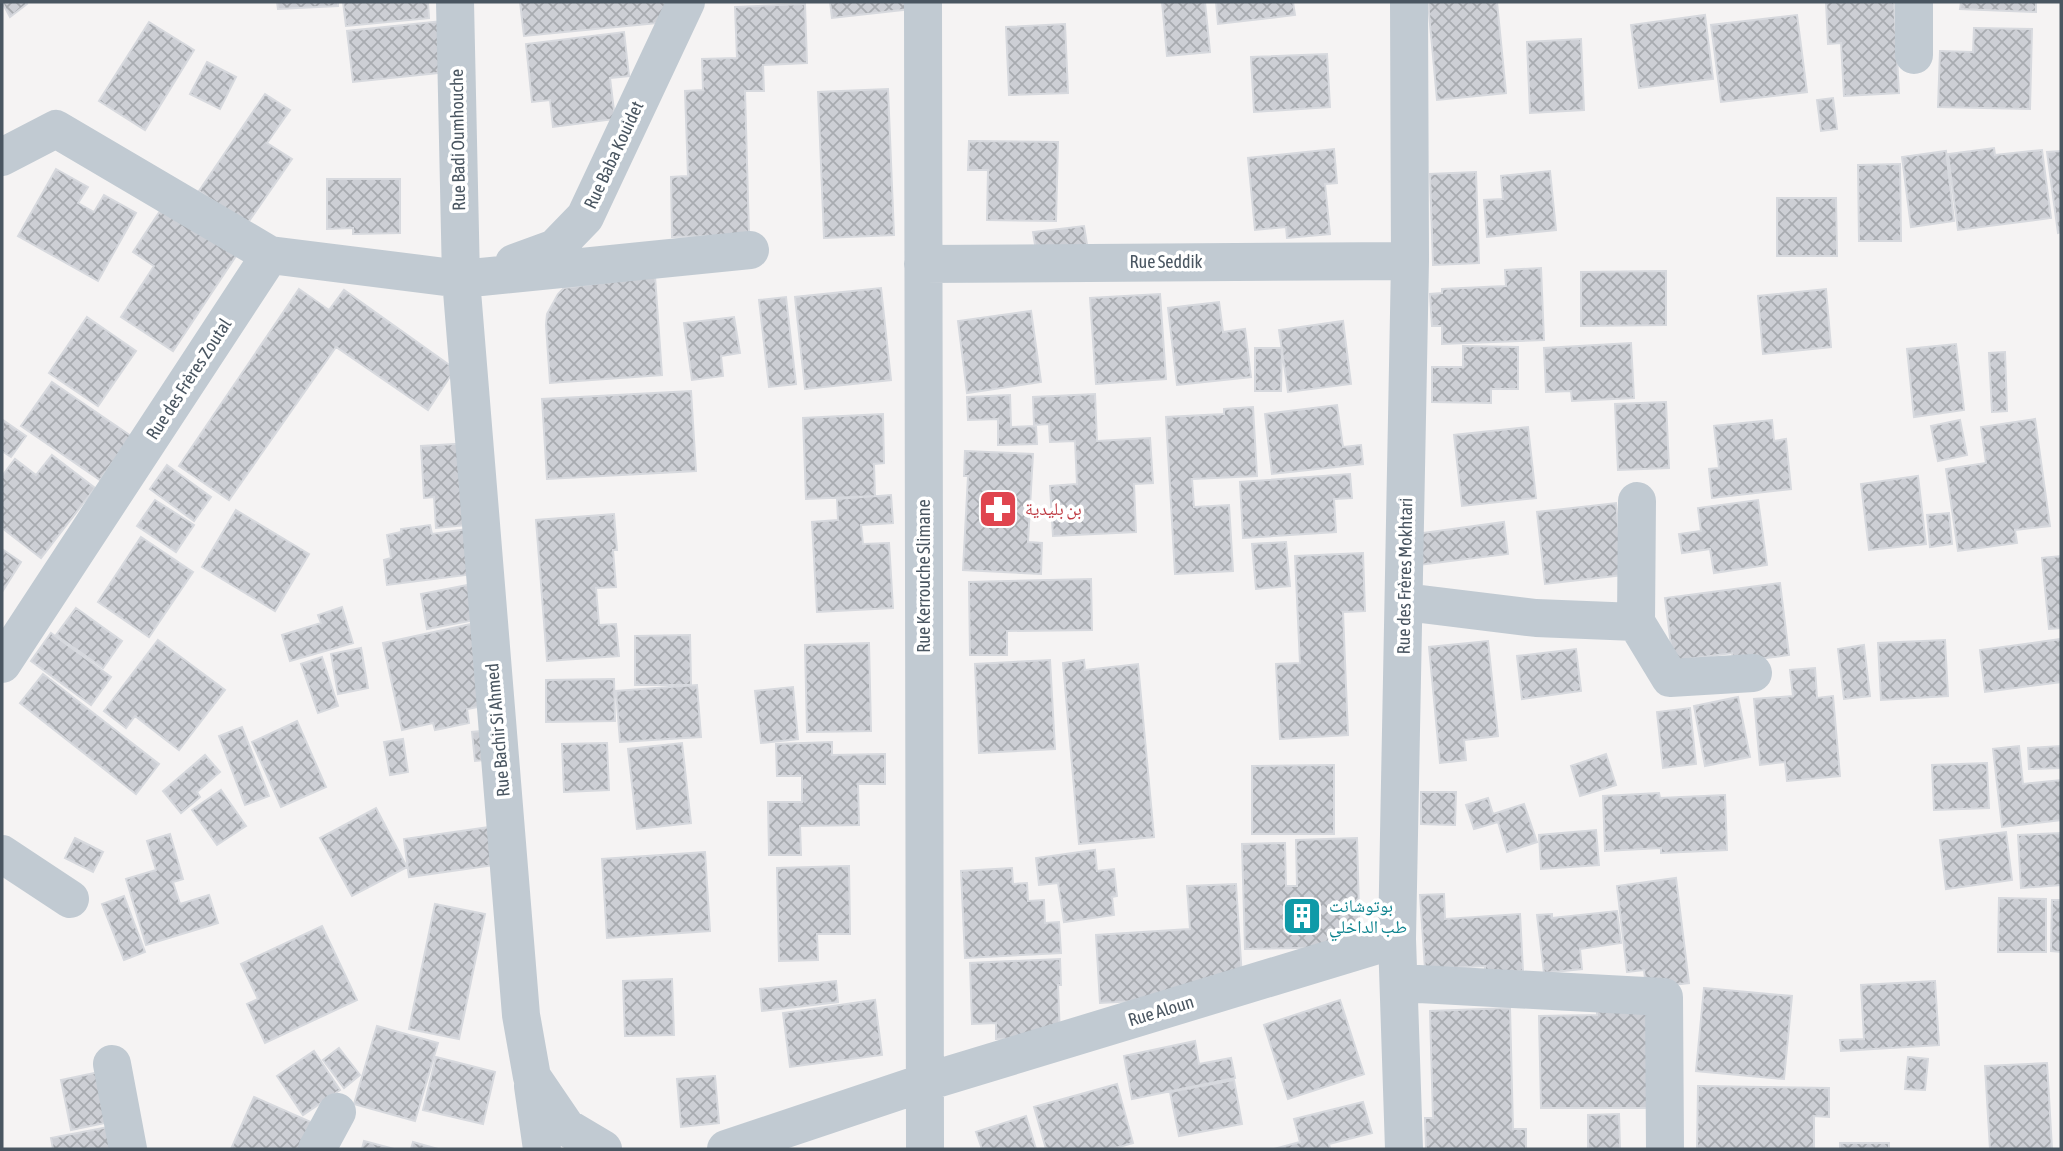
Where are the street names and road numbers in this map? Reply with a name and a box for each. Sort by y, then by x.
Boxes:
street label: Rue Badi Oumhouche [446,69,469,211]
street label: Rue Baba Kouidet [579,98,648,212]
street label: Rue Seddik [1129,251,1203,272]
street label: Rue des Frères Zoutal [142,314,236,443]
street label: Rue des Frères Mokhtari [1393,497,1416,655]
street label: Rue Kerrouche Slimane [913,499,934,653]
street label: Rue Bachir Si Ahmed [481,662,514,798]
street label: Rue Aloun [1125,991,1196,1030]

